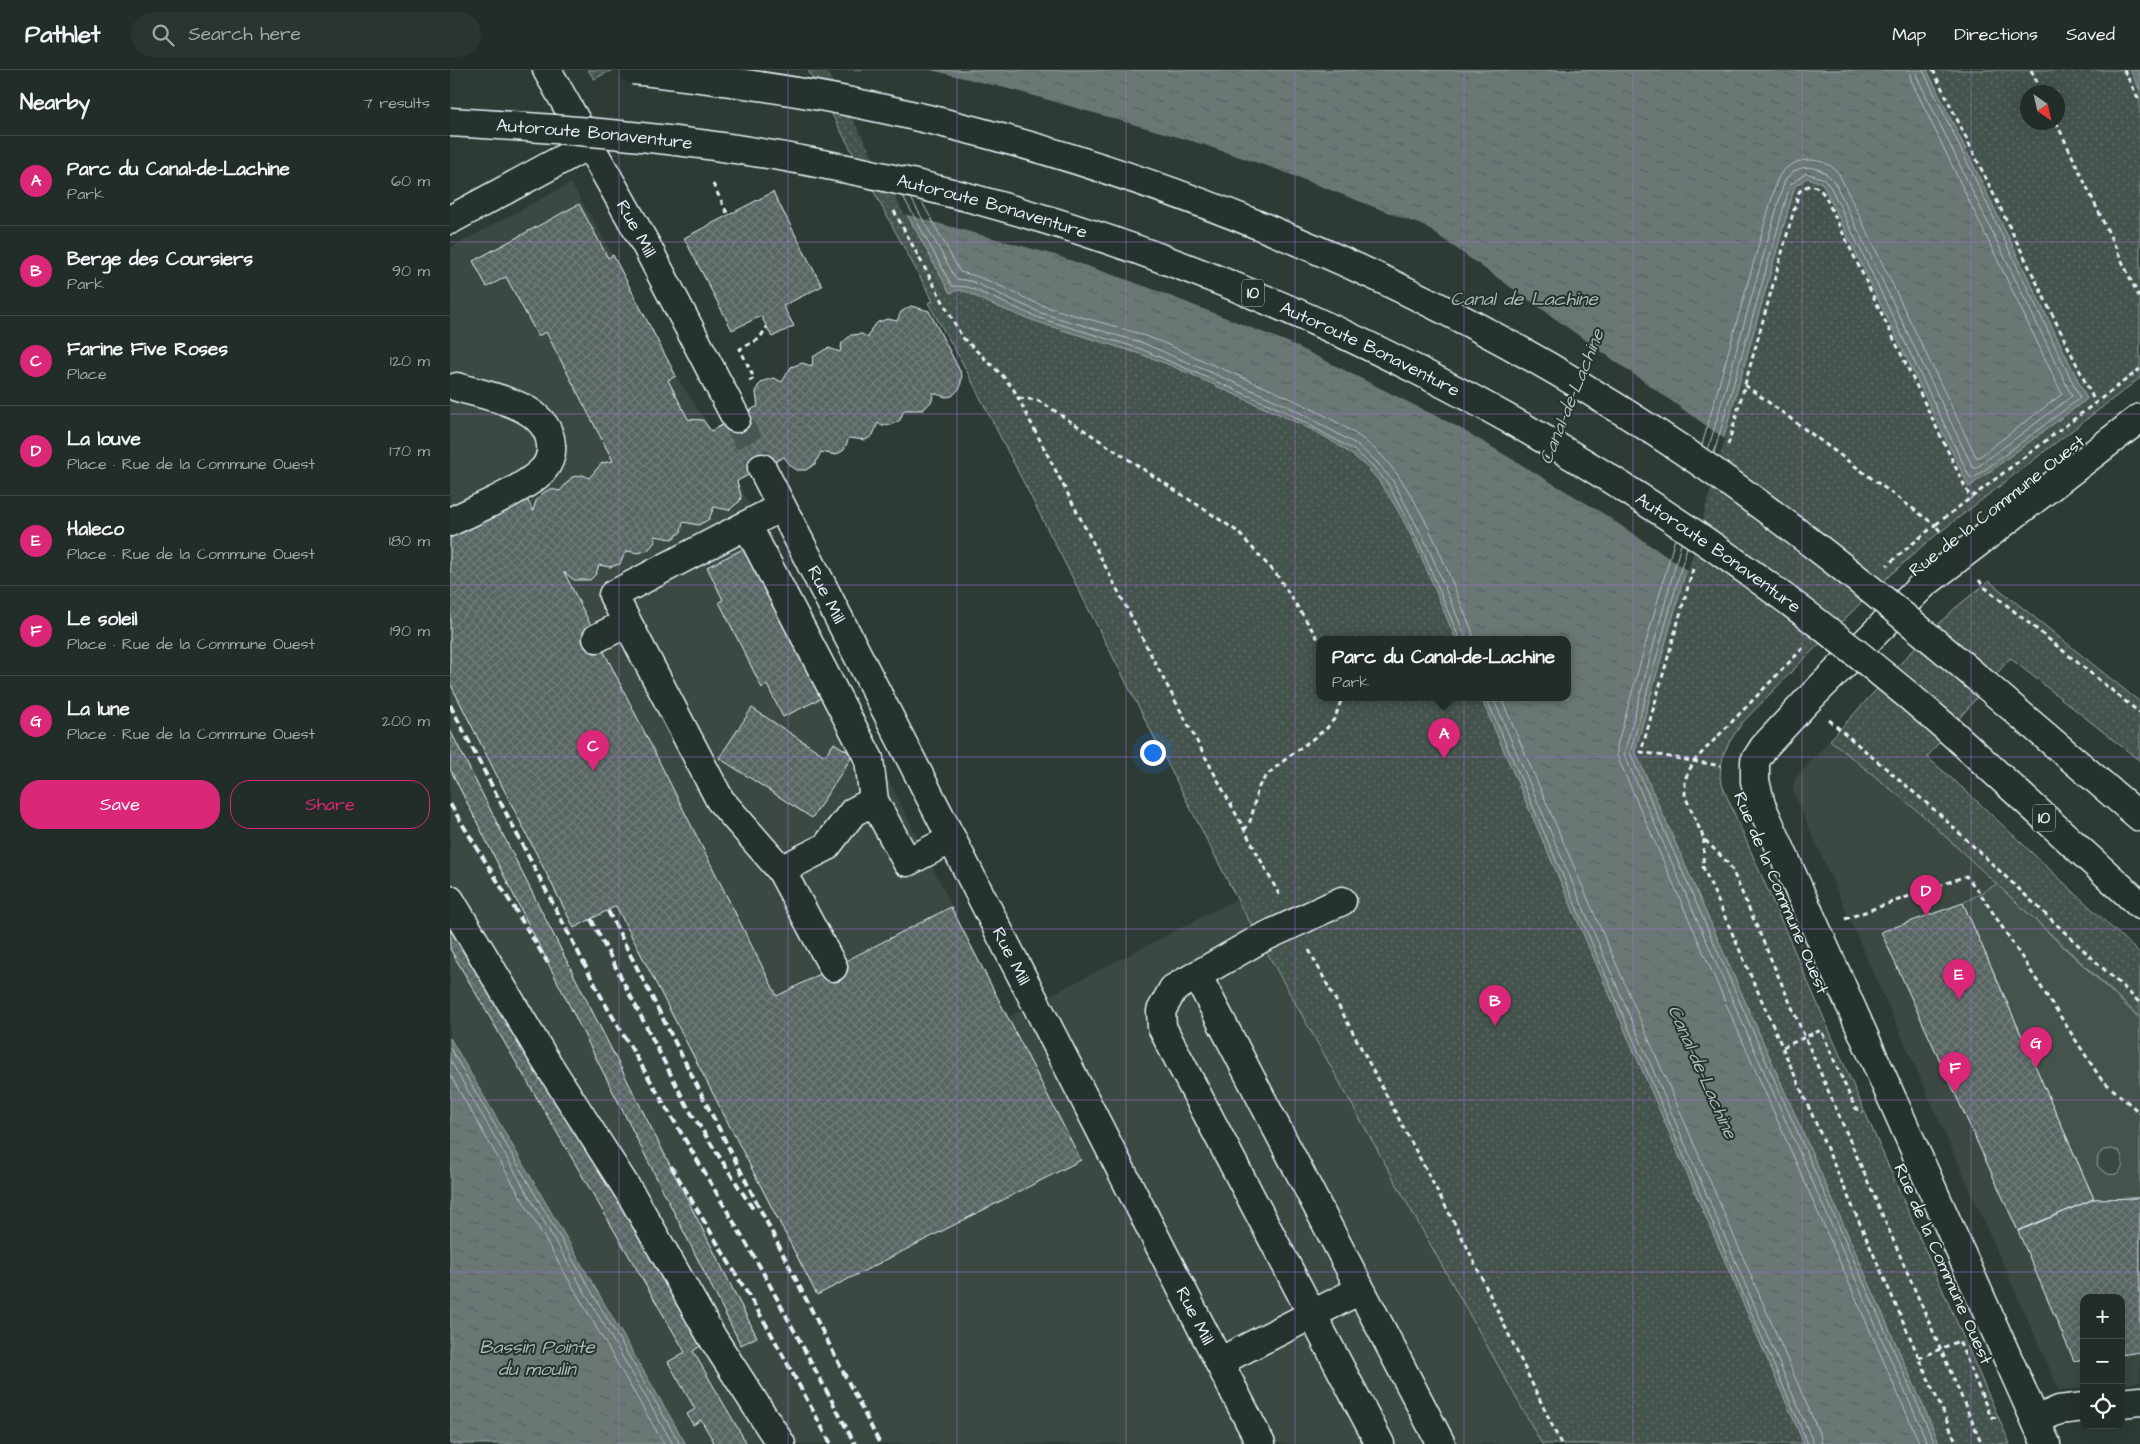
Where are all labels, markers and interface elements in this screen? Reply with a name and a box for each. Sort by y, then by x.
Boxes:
search box [131,12,481,57]
text: Pathlet [25,18,101,52]
icon: search [149,21,177,49]
text: Search here [189,21,301,48]
text: Map [1892,22,1926,47]
text: Directions [1954,22,2038,47]
text: Saved [2066,22,2115,47]
north arrow [2020,85,2065,130]
text: Nearby [20,88,90,117]
text: 7 results [363,92,430,114]
street label: Autoroute Bonaventure [496,112,694,155]
text: Parc du Canal-de-Lachine [67,156,290,183]
street label: Autoroute Bonaventure [894,168,1091,245]
text: A [31,170,41,192]
text: 60 m [391,170,430,192]
text: Park [67,183,104,205]
street label: Rue Mill [610,195,663,262]
text: Berge des Coursiers [67,246,253,273]
text: B [30,260,42,282]
text: 90 m [392,260,430,282]
text: Park [67,273,104,295]
road number: 10 [1242,280,1264,307]
water label: Canal de Lachine [1450,286,1599,313]
street label: Autoroute Bonaventure [1276,295,1465,403]
water label: Canal-de-Lachine [1533,324,1612,469]
text: Farine Five Roses [67,336,228,363]
text: C [30,350,42,372]
text: 120 m [390,350,430,372]
text: Place [67,363,107,385]
text: La louve [67,426,141,453]
street label: Rue de la Commune Ouest [1904,429,2091,583]
text: D [31,440,41,462]
text: 170 m [389,440,430,462]
text: Place · Rue de la Commune Ouest [67,453,315,475]
street label: Autoroute Bonaventure [1631,486,1807,619]
text: Haleco [67,516,124,543]
text: E [31,530,41,552]
text: 180 m [389,530,430,552]
text: Place · Rue de la Commune Ouest [67,543,315,565]
street label: Rue Mill [801,561,852,628]
text: Le soleil [67,606,137,633]
text: F [30,620,42,642]
text: 190 m [390,620,430,642]
text: Place · Rue de la Commune Ouest [67,633,315,655]
popup [1316,636,1571,701]
text: Parc du Canal-de-Lachine [1332,644,1555,671]
text: Park [1332,671,1369,693]
text: La lune [67,696,130,723]
text: G [30,710,42,732]
text: 200 m [382,710,430,732]
pin: A [1428,718,1460,759]
text: Place · Rue de la Commune Ouest [67,723,315,745]
pin: C [577,730,609,771]
your location [1140,740,1166,766]
button: Save [20,780,220,829]
button: Share [230,780,430,829]
street label: Rue de la Commune Ouest [1727,788,1835,999]
road number: 10 [2033,804,2055,831]
pin: D [1910,875,1942,916]
street label: Rue Mill [986,923,1037,989]
pin: E [1943,959,1975,1000]
pin: B [1479,985,1511,1026]
water label: Canal-de-Lachine [1660,1001,1744,1145]
pin: G [2020,1027,2052,1068]
pin: F [1939,1052,1971,1093]
street label: Rue de la Commune Ouest [1887,1160,1999,1369]
street label: Rue Mill [1170,1282,1221,1349]
map controls [2080,1294,2125,1429]
button: + [2080,1294,2125,1339]
water label: Bassin Pointe du moulin [479,1334,596,1383]
button: − [2080,1339,2125,1384]
button: locate [2080,1384,2125,1429]

